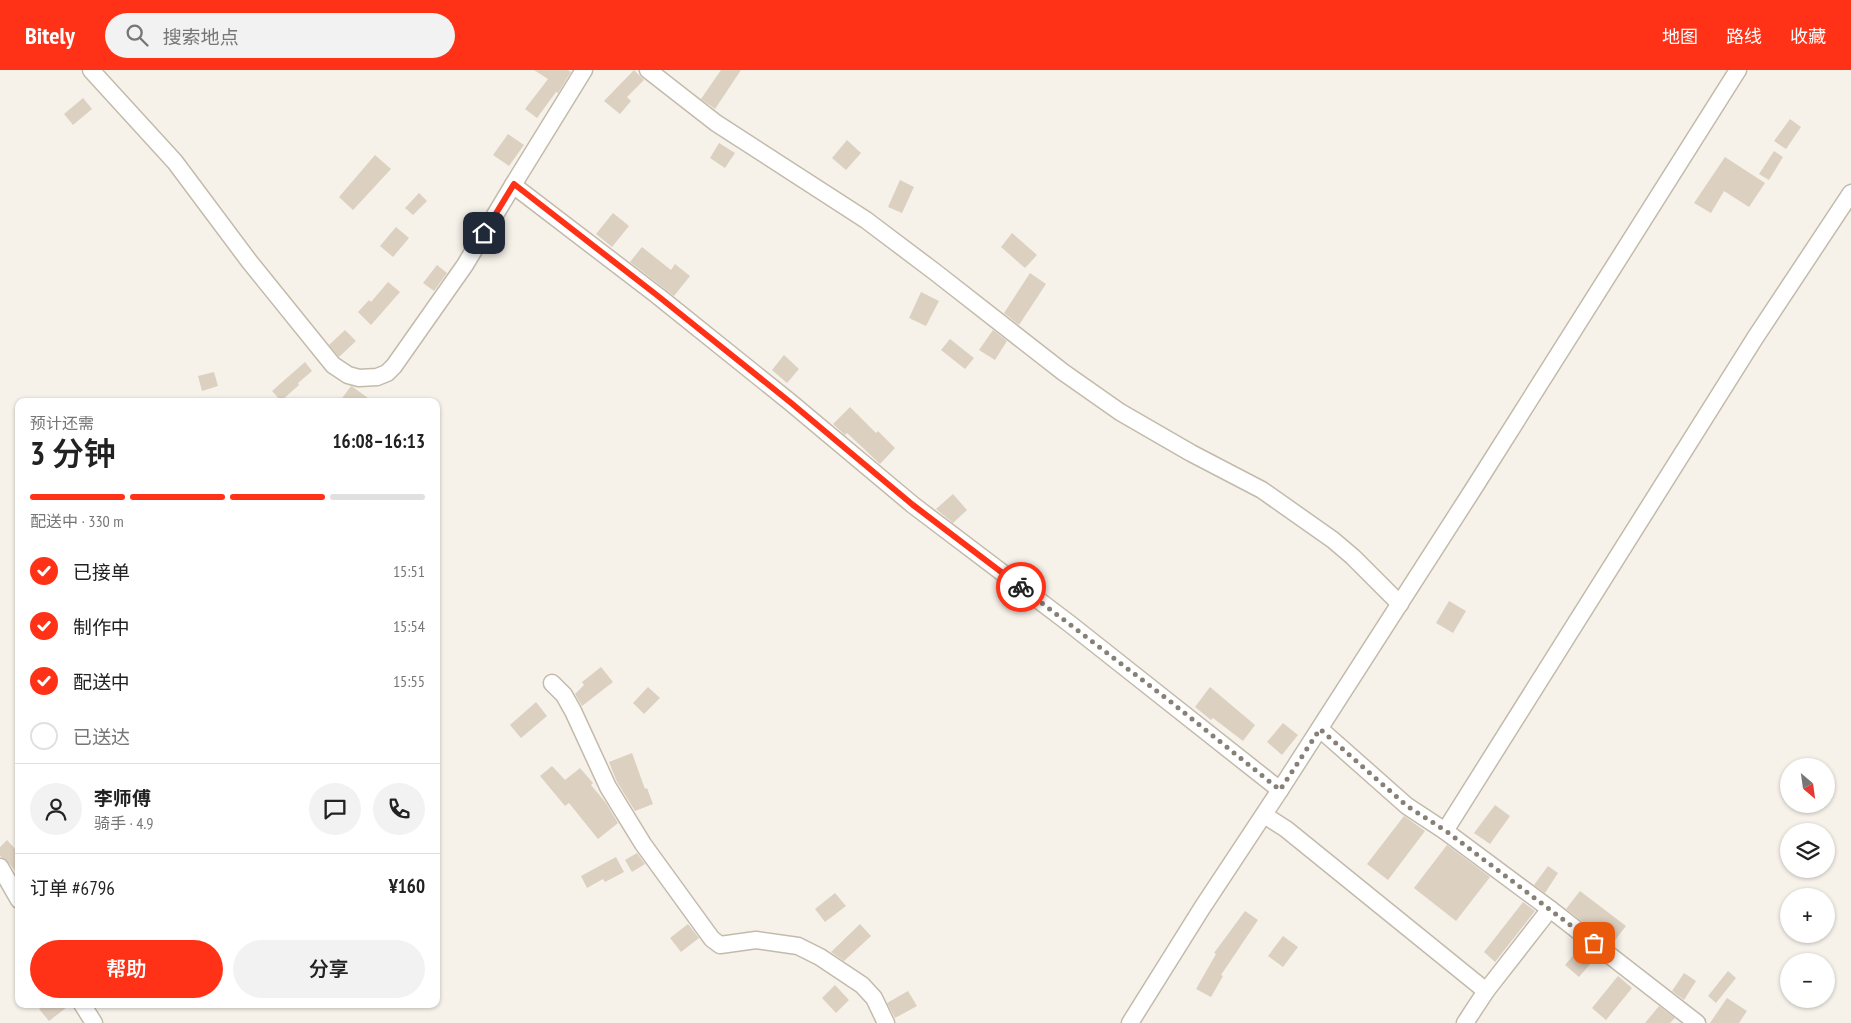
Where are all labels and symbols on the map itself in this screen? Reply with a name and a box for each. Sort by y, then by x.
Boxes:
pin [463,212,505,254]
courier [996,562,1046,612]
north arrow [1780,758,1835,812]
pin [1573,922,1615,964]

